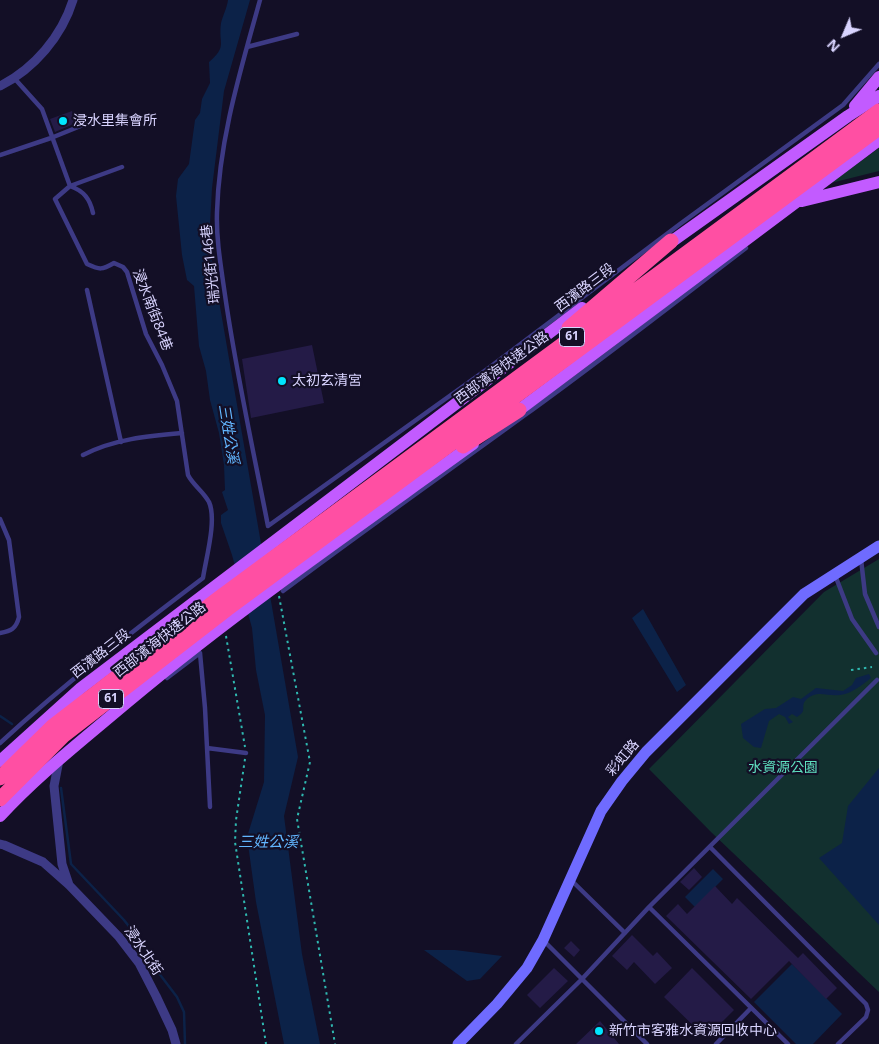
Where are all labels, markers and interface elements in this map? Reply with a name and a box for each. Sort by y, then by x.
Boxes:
north arrow [819,10,869,60]
text: N [822,35,844,57]
place label: 浸水里集會所 [73,113,157,129]
marker: 浸水里集會所 [57,115,69,127]
street label: 瑞光街146巷 [198,223,224,305]
street label: 西濱路三段 [552,260,618,316]
street label: 浸水南街84巷 [129,267,175,353]
street label: 西部濱海快速公路 [452,328,552,408]
road number: 61 [560,328,584,347]
place label: 太初玄清宮 [292,373,362,389]
marker: 太初玄清宮 [276,375,288,387]
water label: 三姓公溪 [214,403,242,465]
street label: 西部濱海快速公路 [111,599,209,681]
street label: 西濱路三段 [68,626,134,682]
road number: 61 [98,690,124,709]
street label: 彩虹路 [603,737,643,779]
park label: 水資源公園 [748,760,818,776]
water label: 三姓公溪 [238,834,298,852]
street label: 浸水北街 [120,923,166,979]
place label: 新竹市客雅水資源回收中心 [609,1023,777,1039]
marker: 新竹市客雅水資源回收中心 [593,1025,605,1037]

